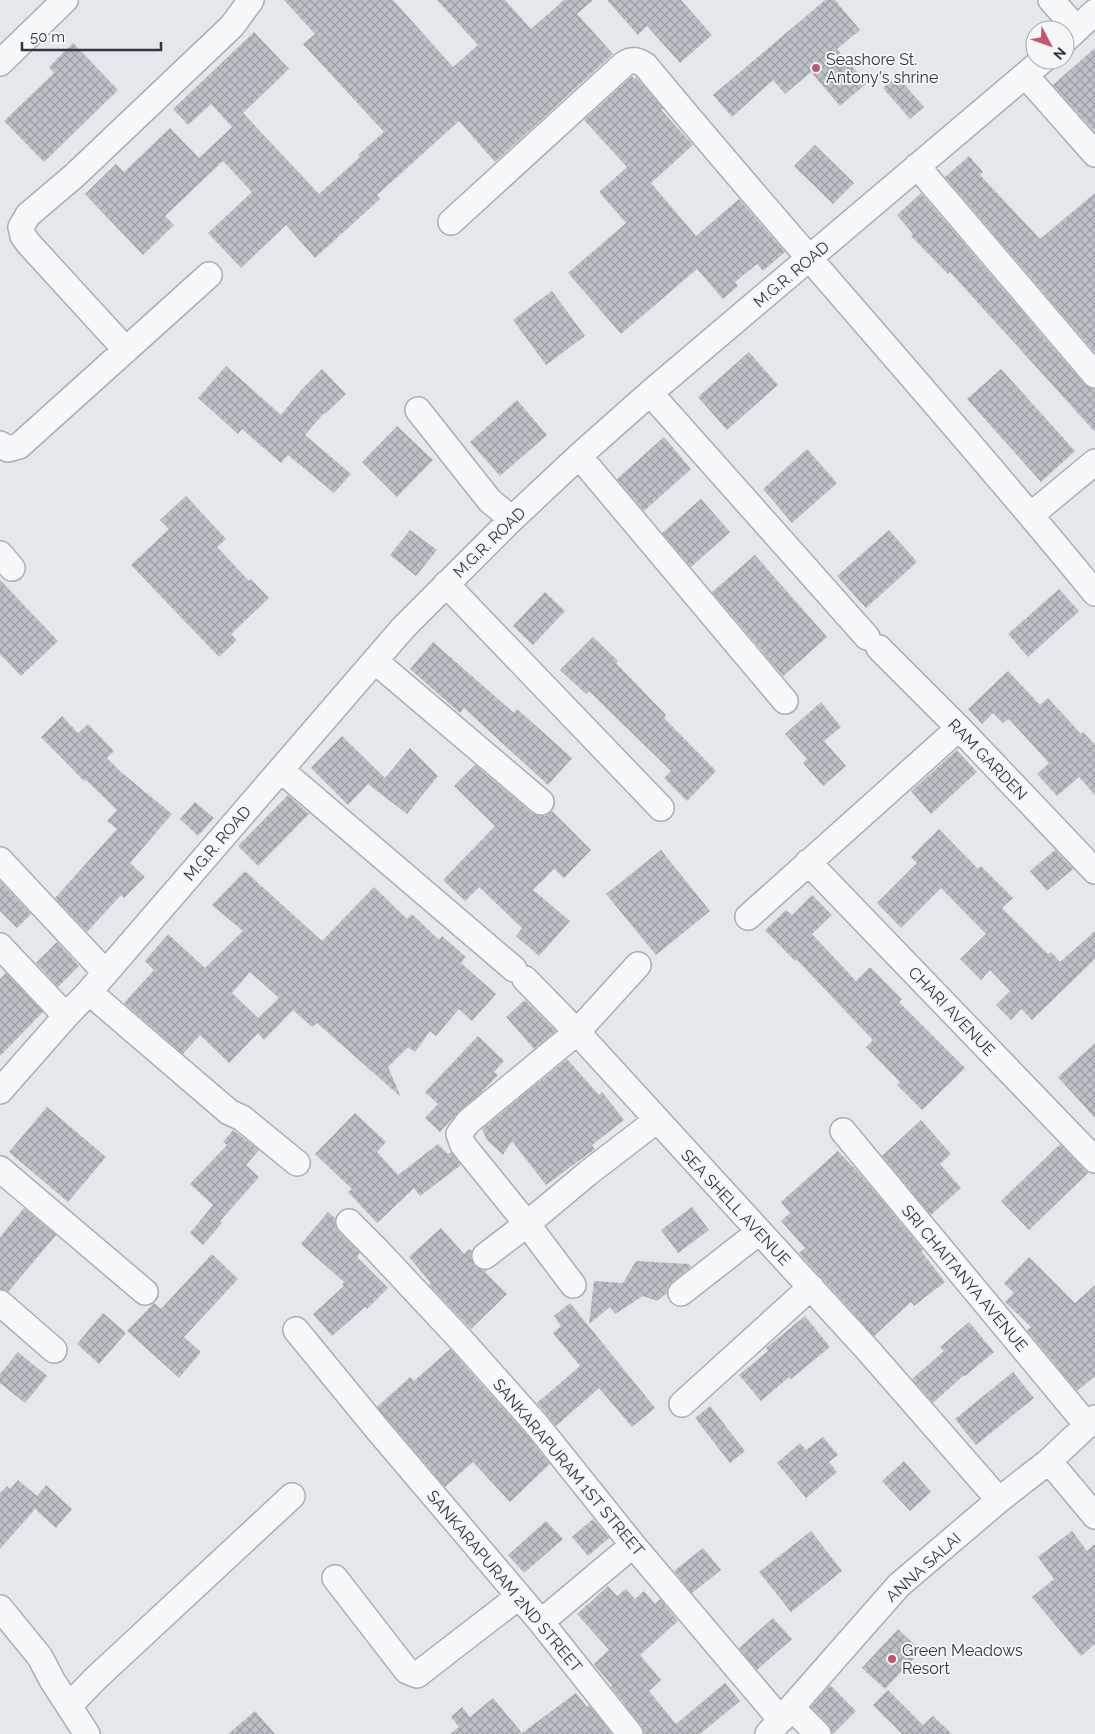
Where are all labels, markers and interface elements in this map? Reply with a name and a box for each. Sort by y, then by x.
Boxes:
scale bar [22,20,161,52]
north arrow [1025,20,1075,70]
text: 50 m [30,28,65,46]
text: N [1050,44,1069,63]
place label: Seashore St. Antony's shrine [826,50,938,87]
marker: Seashore St. Antony's shrine [810,62,822,74]
street label: M.G.R. ROAD [750,237,833,312]
street label: M.G.R. ROAD [449,503,529,582]
street label: RAM GARDEN [944,715,1031,804]
street label: M.G.R. ROAD [180,802,255,885]
street label: CHARI AVENUE [904,963,999,1060]
street label: SEA SHELL AVENUE [677,1145,794,1269]
street label: SRI CHAITANYA AVENUE [898,1201,1032,1356]
street label: SANKARAPURAM 1ST STREET [489,1375,648,1560]
street label: SANKARAPURAM 2ND STREET [423,1486,587,1676]
street label: ANNA SALAI [882,1529,965,1606]
place label: Green Meadows Resort [902,1641,1023,1678]
marker: Green Meadows Resort [886,1653,898,1665]

